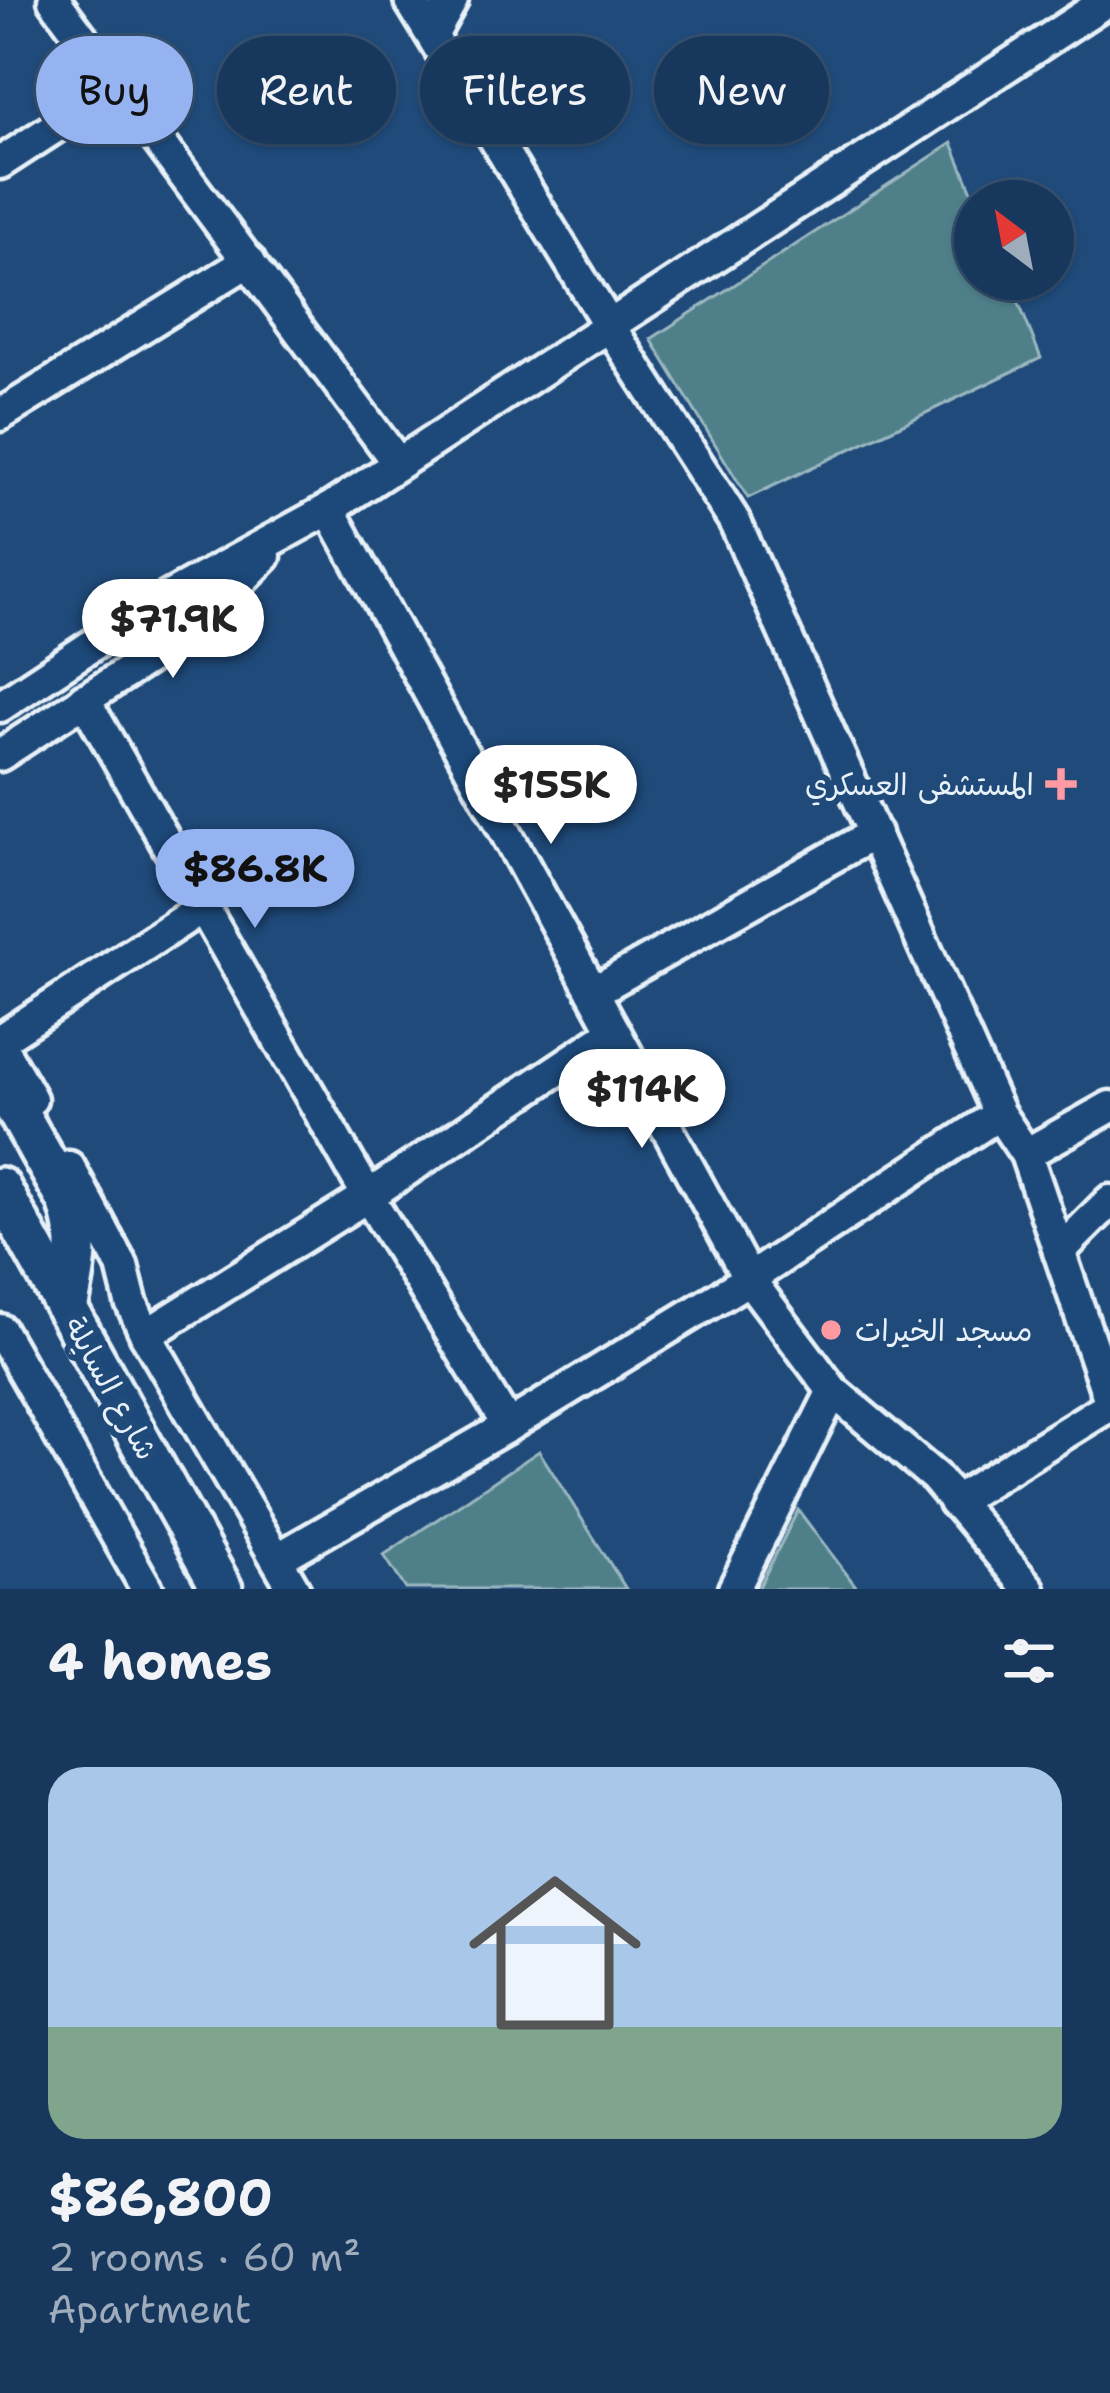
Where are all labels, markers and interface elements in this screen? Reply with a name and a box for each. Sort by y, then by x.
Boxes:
chip: Buy [36,36,193,144]
chip: Rent [217,36,396,144]
chip: Filters [420,36,630,144]
chip: New [654,36,829,144]
north arrow [954,180,1074,300]
map controls [954,180,1074,300]
pin: $71.9K [75,579,271,681]
text: $71.9K [109,592,237,644]
pin: $155K [467,745,635,847]
text: $155K [492,758,610,810]
place label: المستشفى العسكري [805,764,1034,806]
marker: المستشفى العسكري [1045,768,1077,800]
pin: $86.8K [157,829,353,931]
text: $86.8K [183,842,327,894]
pin: $114K [558,1049,726,1151]
text: $114K [585,1062,699,1114]
street label: شارع السايلة [54,1309,167,1468]
place label: مسجد الخيرات [855,1310,1032,1351]
marker: مسجد الخيرات [818,1317,844,1343]
text: 4 homes [48,1627,272,1695]
icon: filters [996,1628,1062,1694]
icon: home [447,1845,663,2061]
text: $86,800 [48,2163,273,2231]
text: 2 rooms · 60 m² [48,2231,361,2283]
text: Apartment [48,2283,251,2335]

